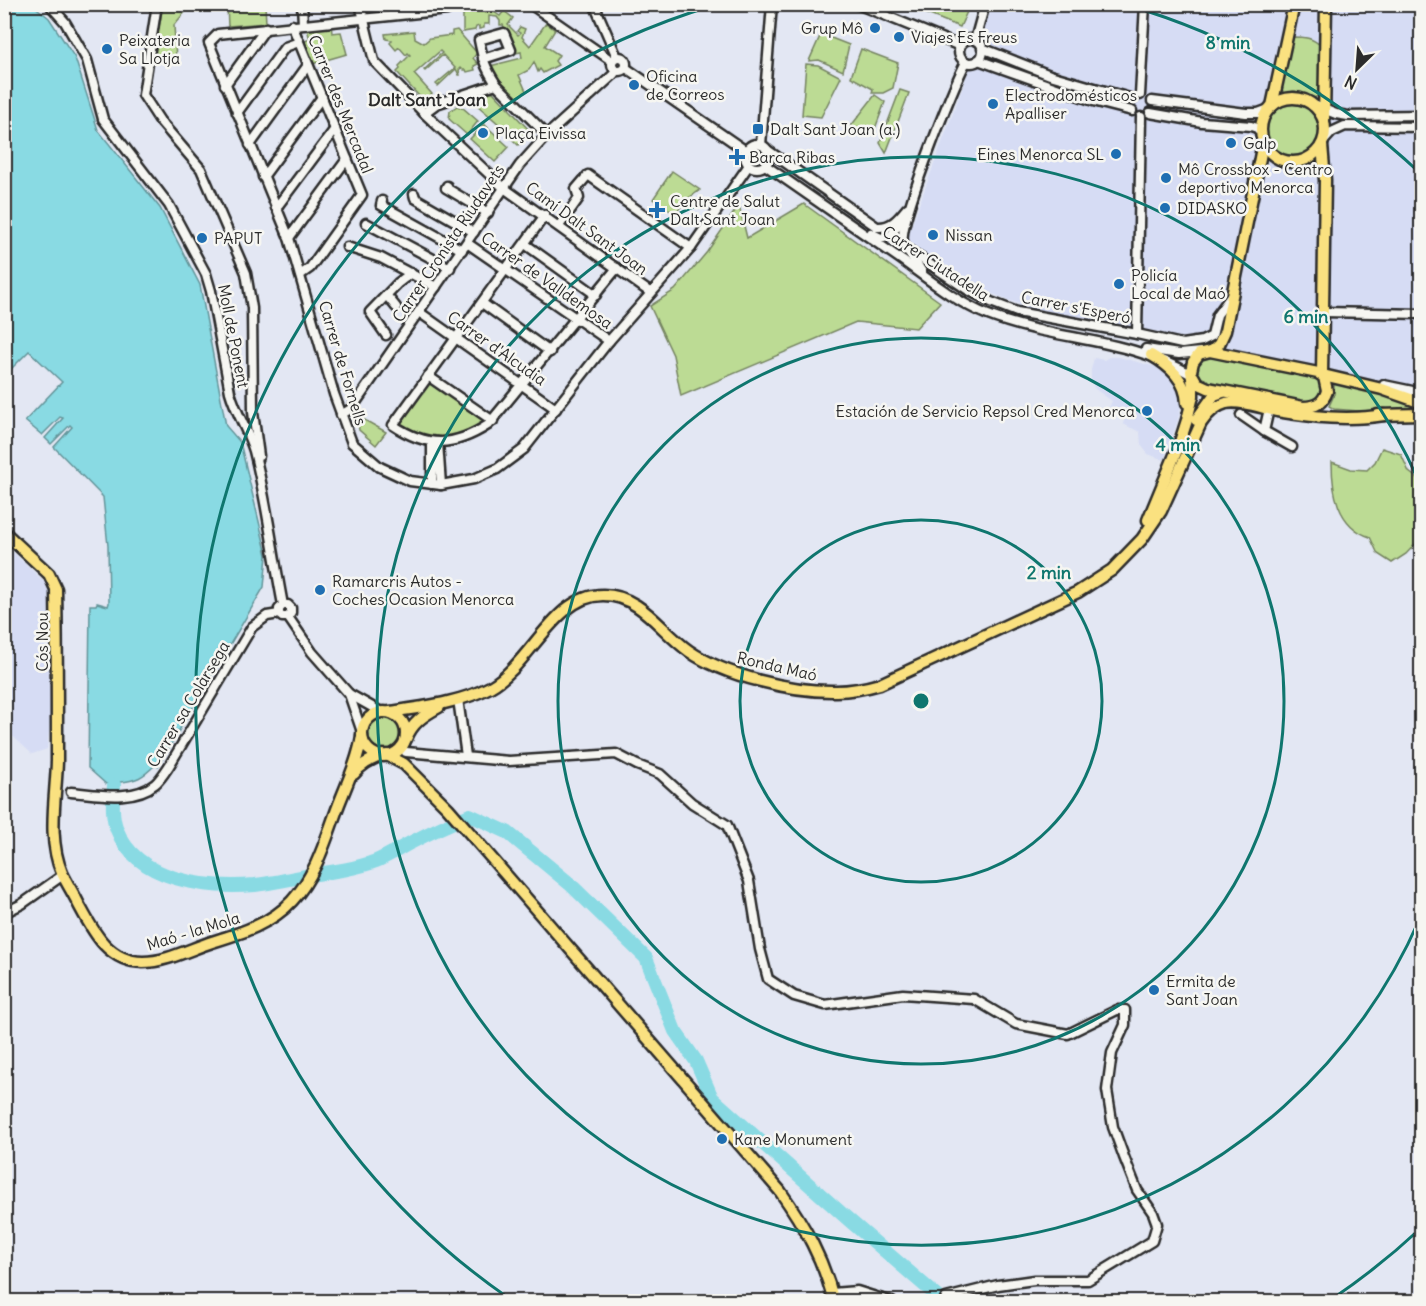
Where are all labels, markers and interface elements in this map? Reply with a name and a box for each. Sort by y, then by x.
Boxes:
place label: Grup Mô [801,18,863,38]
marker: Grup Mô [868,21,882,35]
place label: Viajes Es Freus [911,27,1017,47]
place label: Peixateria Sa Llotja [119,30,190,68]
marker: Viajes Es Freus [892,30,906,44]
text: 8 min [1206,31,1251,54]
street label: Carrer des Mercadal [304,32,378,176]
north arrow [1327,39,1387,99]
marker: Peixateria Sa Llotja [100,42,114,56]
place label: Oficina de Correos [646,66,725,104]
text: N [1341,71,1360,94]
marker: Oficina de Correos [627,78,641,92]
place label: Electrodomésticos Apalliser [1005,85,1137,123]
district label: Dalt Sant Joan [368,88,487,111]
marker: Electrodomésticos Apalliser [986,97,1000,111]
place label: Dalt Sant Joan (a.) [770,119,901,139]
marker: Dalt Sant Joan (a.) [751,122,765,136]
place label: Plaça Eivissa [495,123,586,143]
marker: Plaça Eivissa [476,126,490,140]
place label: Galp [1243,133,1276,153]
marker: Galp [1224,136,1238,150]
place label: Eines Menorca SL [977,144,1104,164]
place label: Barca Ribas [749,147,835,167]
marker: Eines Menorca SL [1109,147,1123,161]
marker: Barca Ribas [730,150,744,164]
place label: Mô Crossbox - Centro deportivo Menorca [1178,159,1333,197]
street label: Carrer Cronista Riudavets [388,160,508,326]
marker: Mô Crossbox - Centro deportivo Menorca [1159,171,1173,185]
street label: Camí Dalt Sant Joan [522,177,652,279]
place label: Centre de Salut Dalt Sant Joan [670,191,780,229]
place label: DIDASKO [1177,198,1247,218]
marker: Centre de Salut Dalt Sant Joan [648,201,666,219]
marker: DIDASKO [1158,201,1172,215]
street label: Carrer Ciutadella [879,221,993,305]
place label: Nissan [945,225,993,245]
street label: Carrer de Valldemosa [477,227,617,333]
place label: PAPUT [214,228,262,248]
marker: Nissan [926,228,940,242]
marker: PAPUT [195,231,209,245]
place label: Policía Local de Maó [1131,265,1226,303]
marker: Policía Local de Maó [1112,277,1126,291]
street label: Moll de Ponent [214,282,254,390]
street label: Carrer s'Esperó [1020,287,1132,327]
street label: Carrer de Fornells [315,298,371,428]
text: 6 min [1284,305,1329,328]
street label: Carrer d'Alcudia [444,306,550,390]
place label: Estación de Servicio Repsol Cred Menorca [836,401,1135,421]
marker: Estación de Servicio Repsol Cred Menorca [1140,404,1154,418]
text: 4 min [1156,433,1201,456]
text: 2 min [1027,561,1072,584]
place label: Ramarcris Autos - Coches Ocasion Menorca [332,571,514,609]
marker: Ramarcris Autos - Coches Ocasion Menorca [313,583,327,597]
street label: Cós Nou [32,612,52,672]
street label: Carrer sa Colàrsega [142,637,234,771]
street label: Ronda Maó [735,647,819,685]
centre of rings [911,691,931,711]
street label: Maó - la Mola [144,907,242,955]
place label: Ermita de Sant Joan [1166,971,1238,1009]
marker: Ermita de Sant Joan [1147,983,1161,997]
place label: Kane Monument [734,1129,853,1149]
marker: Kane Monument [715,1132,729,1146]

